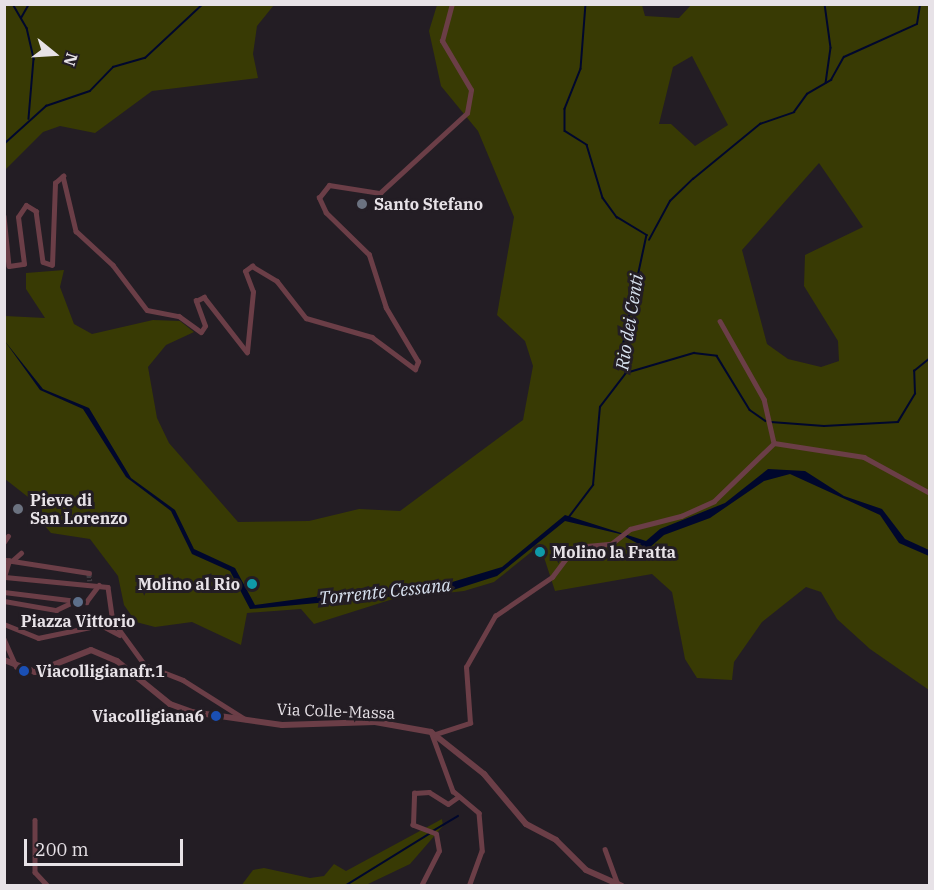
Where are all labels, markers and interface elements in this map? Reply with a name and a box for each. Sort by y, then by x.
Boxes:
north arrow [24,24,84,84]
text: N [60,50,83,69]
place label: Santo Stefano [374,194,483,214]
marker: Santo Stefano [355,197,369,211]
water label: Rio dei Centi [612,272,648,372]
place label: Pieve di San Lorenzo [30,490,128,528]
marker: Pieve di San Lorenzo [11,502,25,516]
place label: Molino la Fratta [552,542,676,562]
marker: Molino la Fratta [533,545,547,559]
place label: Molino al Rio [138,574,240,594]
water label: Torrente Cessana [318,574,452,610]
marker: Molino al Rio [245,577,259,591]
marker: Piazza Vittorio [71,595,85,609]
place label: Piazza Vittorio [21,611,135,631]
place label: Viacolligianafr.1 [36,661,165,681]
marker: Viacolligianafr.1 [17,664,31,678]
street label: Via Colle-Massa [276,699,396,723]
place label: Viacolligiana6 [92,706,204,726]
marker: Viacolligiana6 [209,709,223,723]
scale bar [27,827,186,865]
text: 200 m [35,838,89,861]

